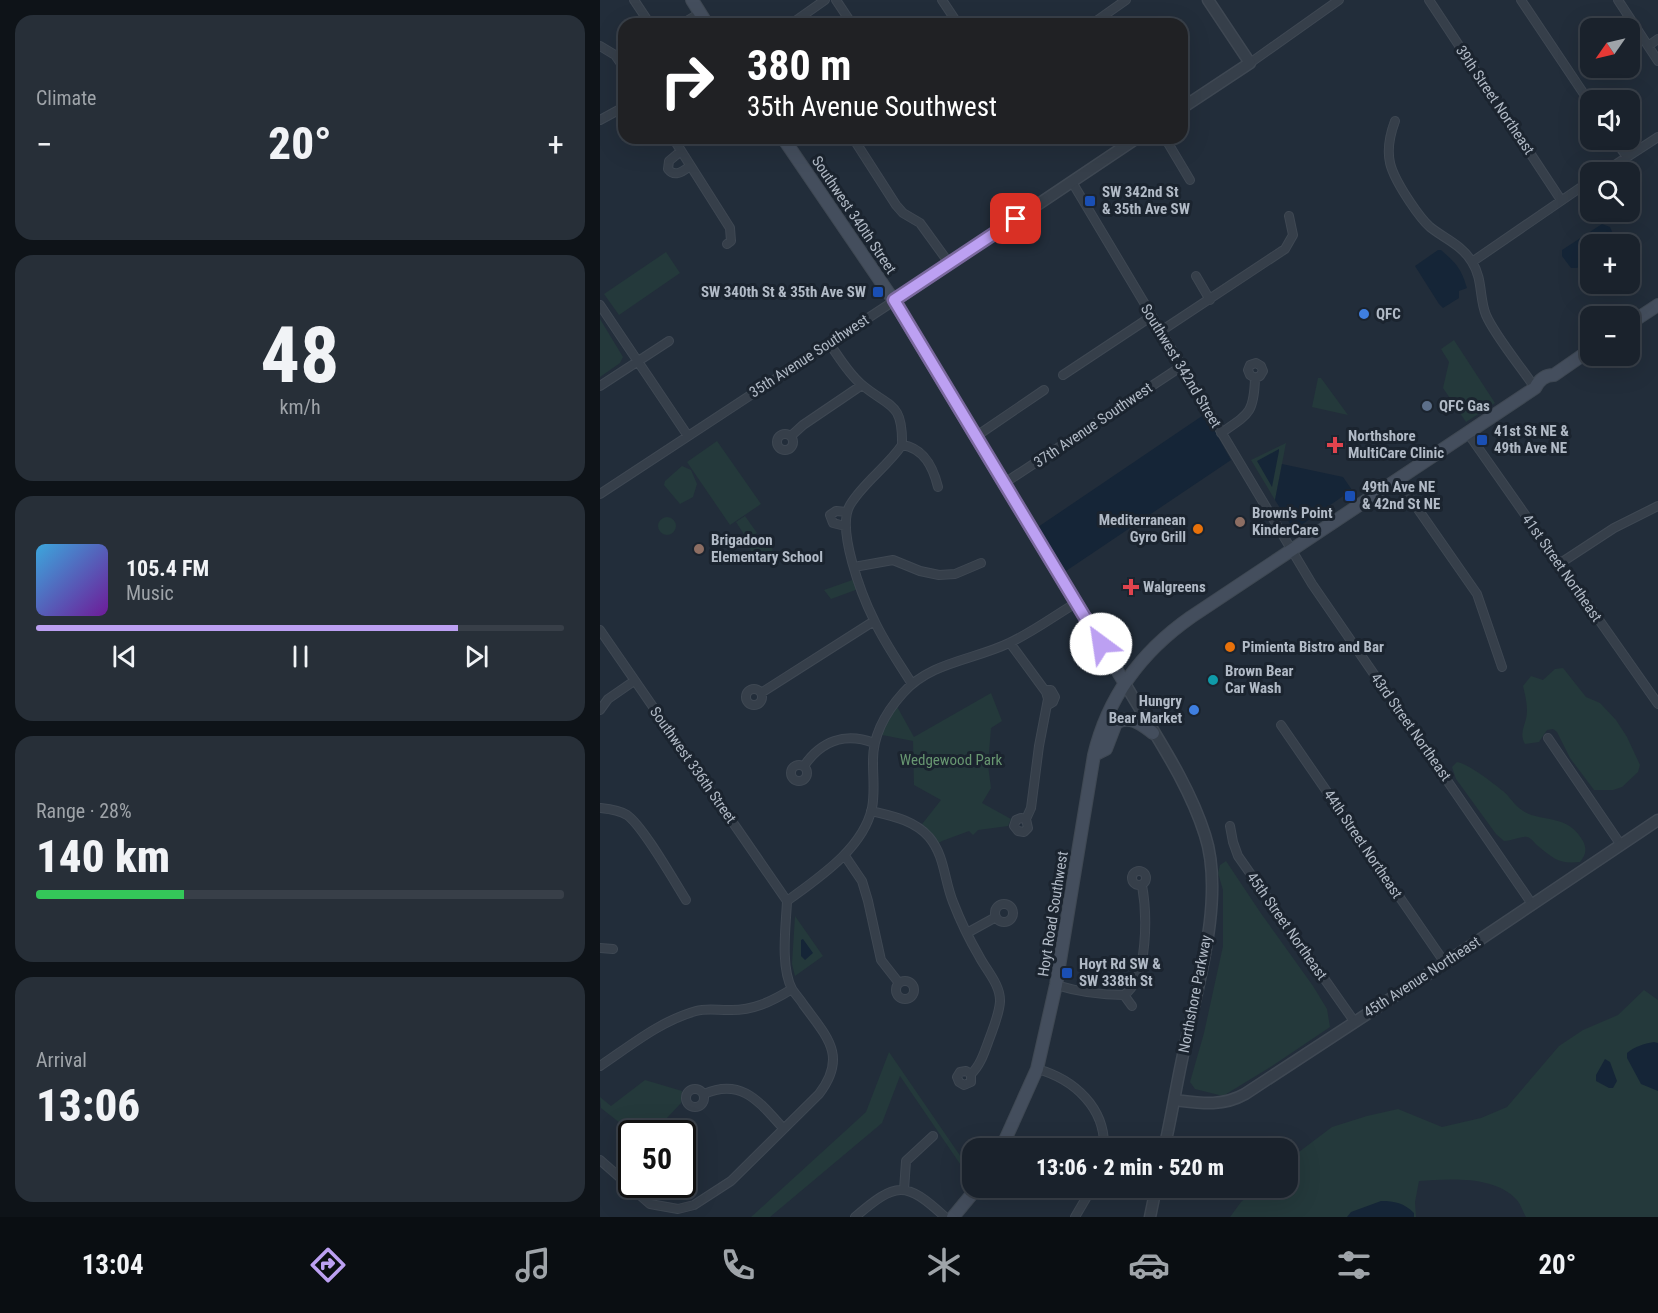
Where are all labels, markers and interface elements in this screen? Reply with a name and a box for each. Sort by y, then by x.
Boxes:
north arrow [1580,18,1640,78]
map controls [1580,18,1640,366]
text: 380 m [747,41,852,90]
icon: right [648,42,726,120]
street label: 39th Street Northeast [1452,42,1538,158]
text: Climate [36,86,96,110]
button: sound [1580,90,1640,150]
text: 35th Avenue Southwest [747,91,997,123]
text: 20° [268,117,332,170]
text: − [36,125,53,164]
text: + [548,125,564,164]
street label: Southwest 340th Street [808,153,900,277]
button: search [1580,162,1640,222]
place label: SW 342nd St & 35th Ave SW [1102,183,1190,218]
pin [990,193,1041,244]
marker: SW 342nd St & 35th Ave SW [1083,194,1097,208]
icon: arrive [999,202,1032,235]
button: + [1580,234,1640,294]
place label: SW 340th St & 35th Ave SW [701,283,866,301]
marker: SW 340th St & 35th Ave SW [871,285,885,299]
street label: Southwest 342nd Street [1137,301,1225,431]
place label: QFC [1376,305,1401,323]
button: − [1580,306,1640,366]
marker: QFC [1357,307,1371,321]
text: 48 [261,310,339,401]
street label: 35th Avenue Southwest [746,311,872,401]
street label: 37th Avenue Southwest [1030,379,1156,471]
text: km/h [279,395,321,419]
place label: QFC Gas [1439,397,1490,415]
marker: QFC Gas [1420,399,1434,413]
place label: 41st St NE & 49th Ave NE [1494,422,1569,457]
place label: Northshore MultiCare Clinic [1348,427,1444,462]
marker: 41st St NE & 49th Ave NE [1475,433,1489,447]
marker: Northshore MultiCare Clinic [1326,436,1344,454]
place label: 49th Ave NE & 42nd St NE [1362,478,1440,513]
marker: 49th Ave NE & 42nd St NE [1343,489,1357,503]
place label: Brown's Point KinderCare [1252,504,1333,539]
place label: Mediterranean Gyro Grill [1099,511,1186,546]
street label: 41st Street Northeast [1518,511,1606,625]
marker: Brown's Point KinderCare [1233,515,1247,529]
marker: Mediterranean Gyro Grill [1191,522,1205,536]
place label: Brigadoon Elementary School [711,531,823,566]
marker: Brigadoon Elementary School [692,542,706,556]
text: 105.4 FM [126,556,209,581]
place label: Walgreens [1143,578,1206,596]
marker: Walgreens [1124,580,1138,594]
text: Music [126,581,174,605]
position arrow [1069,612,1133,676]
place label: Pimienta Bistro and Bar [1242,638,1384,656]
icon: previous [108,640,141,673]
icon: pause [284,640,317,673]
icon: next [460,640,493,673]
marker: Pimienta Bistro and Bar [1223,640,1237,654]
place label: Brown Bear Car Wash [1225,662,1294,697]
street label: 43rd Street Northeast [1367,670,1455,784]
marker: Brown Bear Car Wash [1206,673,1220,687]
place label: Hungry Bear Market [1109,692,1182,727]
street label: Southwest 336th Street [646,703,740,827]
marker: Hungry Bear Market [1187,703,1201,717]
park label: Wedgewood Park [900,751,1003,769]
street label: 44th Street Northeast [1320,786,1406,902]
text: Range · 28% [36,799,132,823]
text: 140 km [36,830,170,883]
street label: Hoyt Road Southwest [1034,850,1072,978]
street label: 45th Street Northeast [1243,869,1331,983]
street label: Northshore Parkway [1175,933,1215,1055]
street label: 45th Avenue Northeast [1360,933,1484,1021]
place label: Hoyt Rd SW & SW 338th St [1079,955,1161,990]
marker: Hoyt Rd SW & SW 338th St [1060,966,1074,980]
text: Arrival [36,1048,87,1072]
text: 13:06 [36,1079,140,1132]
speed limit sign: 50 [618,1120,696,1198]
text: 13:06 · 2 min · 520 m [1036,1155,1224,1180]
icon: directions [307,1244,349,1286]
icon: music [512,1244,554,1286]
icon: phone [717,1244,759,1286]
icon: climate [923,1244,965,1286]
icon: car [1128,1244,1170,1286]
icon: filters [1333,1244,1375,1286]
text: 13:04 [82,1249,144,1281]
text: 20° [1538,1249,1576,1281]

